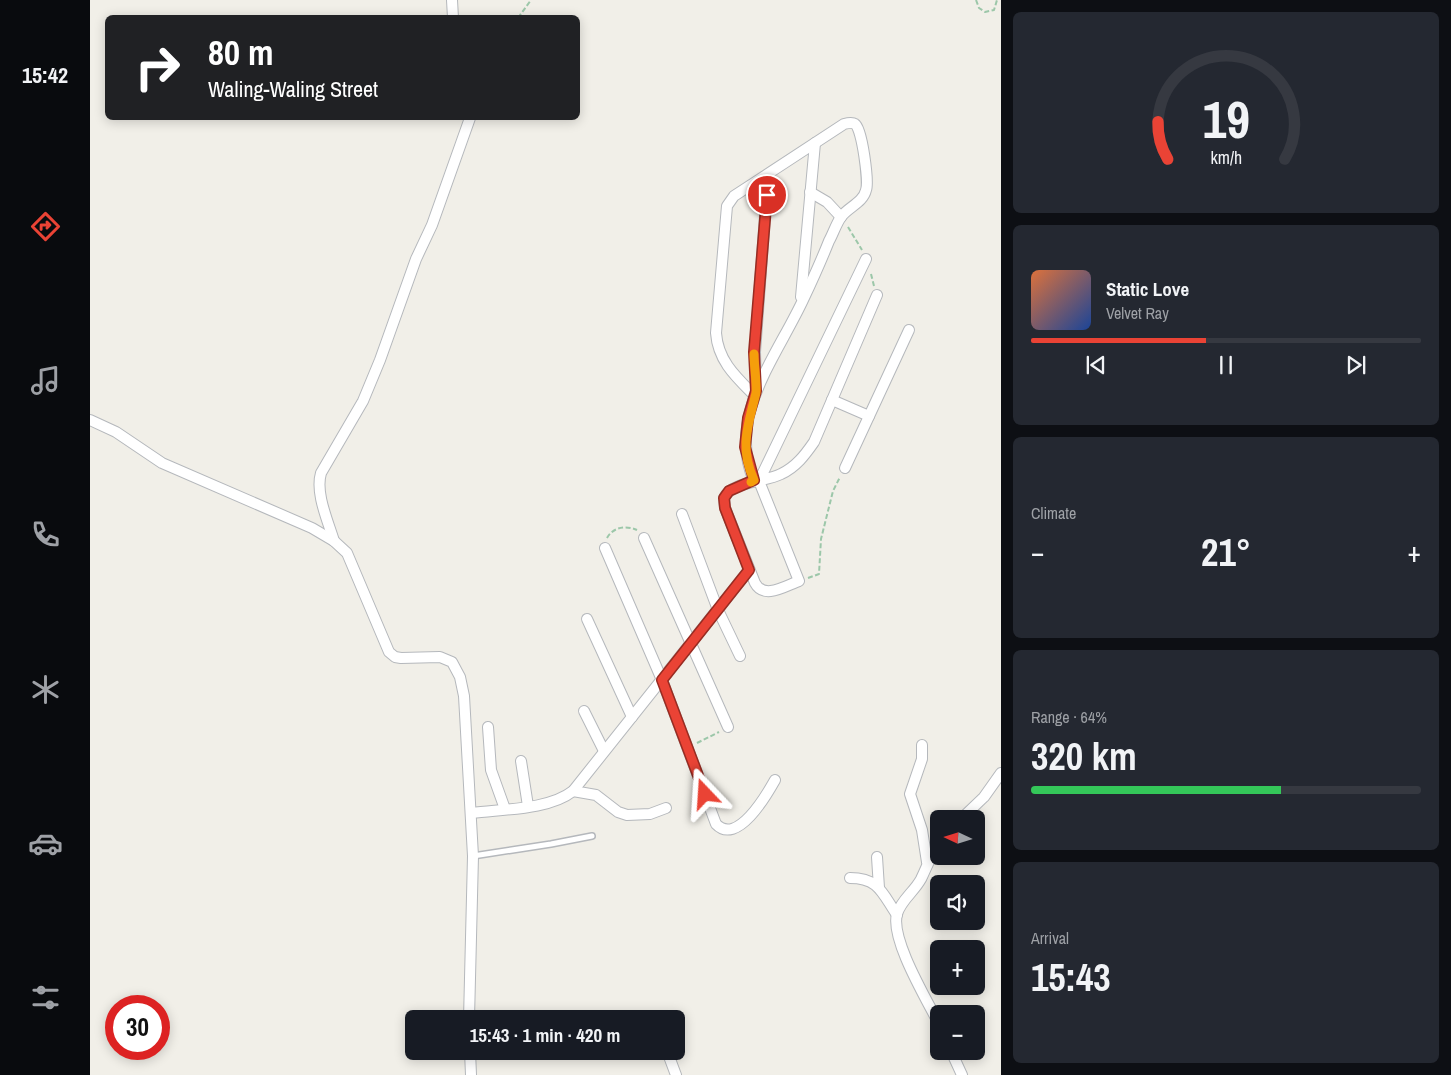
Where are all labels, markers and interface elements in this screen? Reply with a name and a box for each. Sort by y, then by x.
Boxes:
text: 80 m [208,29,273,76]
icon: right [125,35,190,100]
text: 15:42 [22,60,68,90]
text: Waling-Waling Street [208,74,378,104]
text: 19 [1202,84,1250,154]
text: km/h [1210,146,1242,170]
pin [746,174,788,216]
icon: arrive [753,181,781,209]
icon: directions [28,209,63,244]
text: Static Love [1106,276,1189,302]
text: Velvet Ray [1106,302,1169,324]
icon: previous [1082,351,1110,379]
icon: pause [1212,351,1240,379]
icon: next [1342,351,1370,379]
icon: music [28,363,63,398]
text: Climate [1031,502,1076,524]
icon: phone [28,517,63,552]
text: 21° [1201,527,1251,578]
text: − [1031,533,1044,571]
text: + [1408,533,1421,571]
icon: climate [28,672,63,707]
text: Range · 64% [1031,706,1107,728]
text: 320 km [1031,731,1137,782]
position arrow [678,767,730,819]
north arrow [930,810,985,865]
map controls [930,810,985,1060]
icon: car [28,826,63,861]
button: sound [930,875,985,930]
text: Arrival [1031,927,1069,949]
button: + [930,940,985,995]
text: 15:43 [1031,952,1111,1003]
icon: filters [28,980,63,1015]
speed limit sign: 30 [105,995,170,1060]
button: − [930,1005,985,1060]
text: 15:43 · 1 min · 420 m [470,1022,620,1048]

